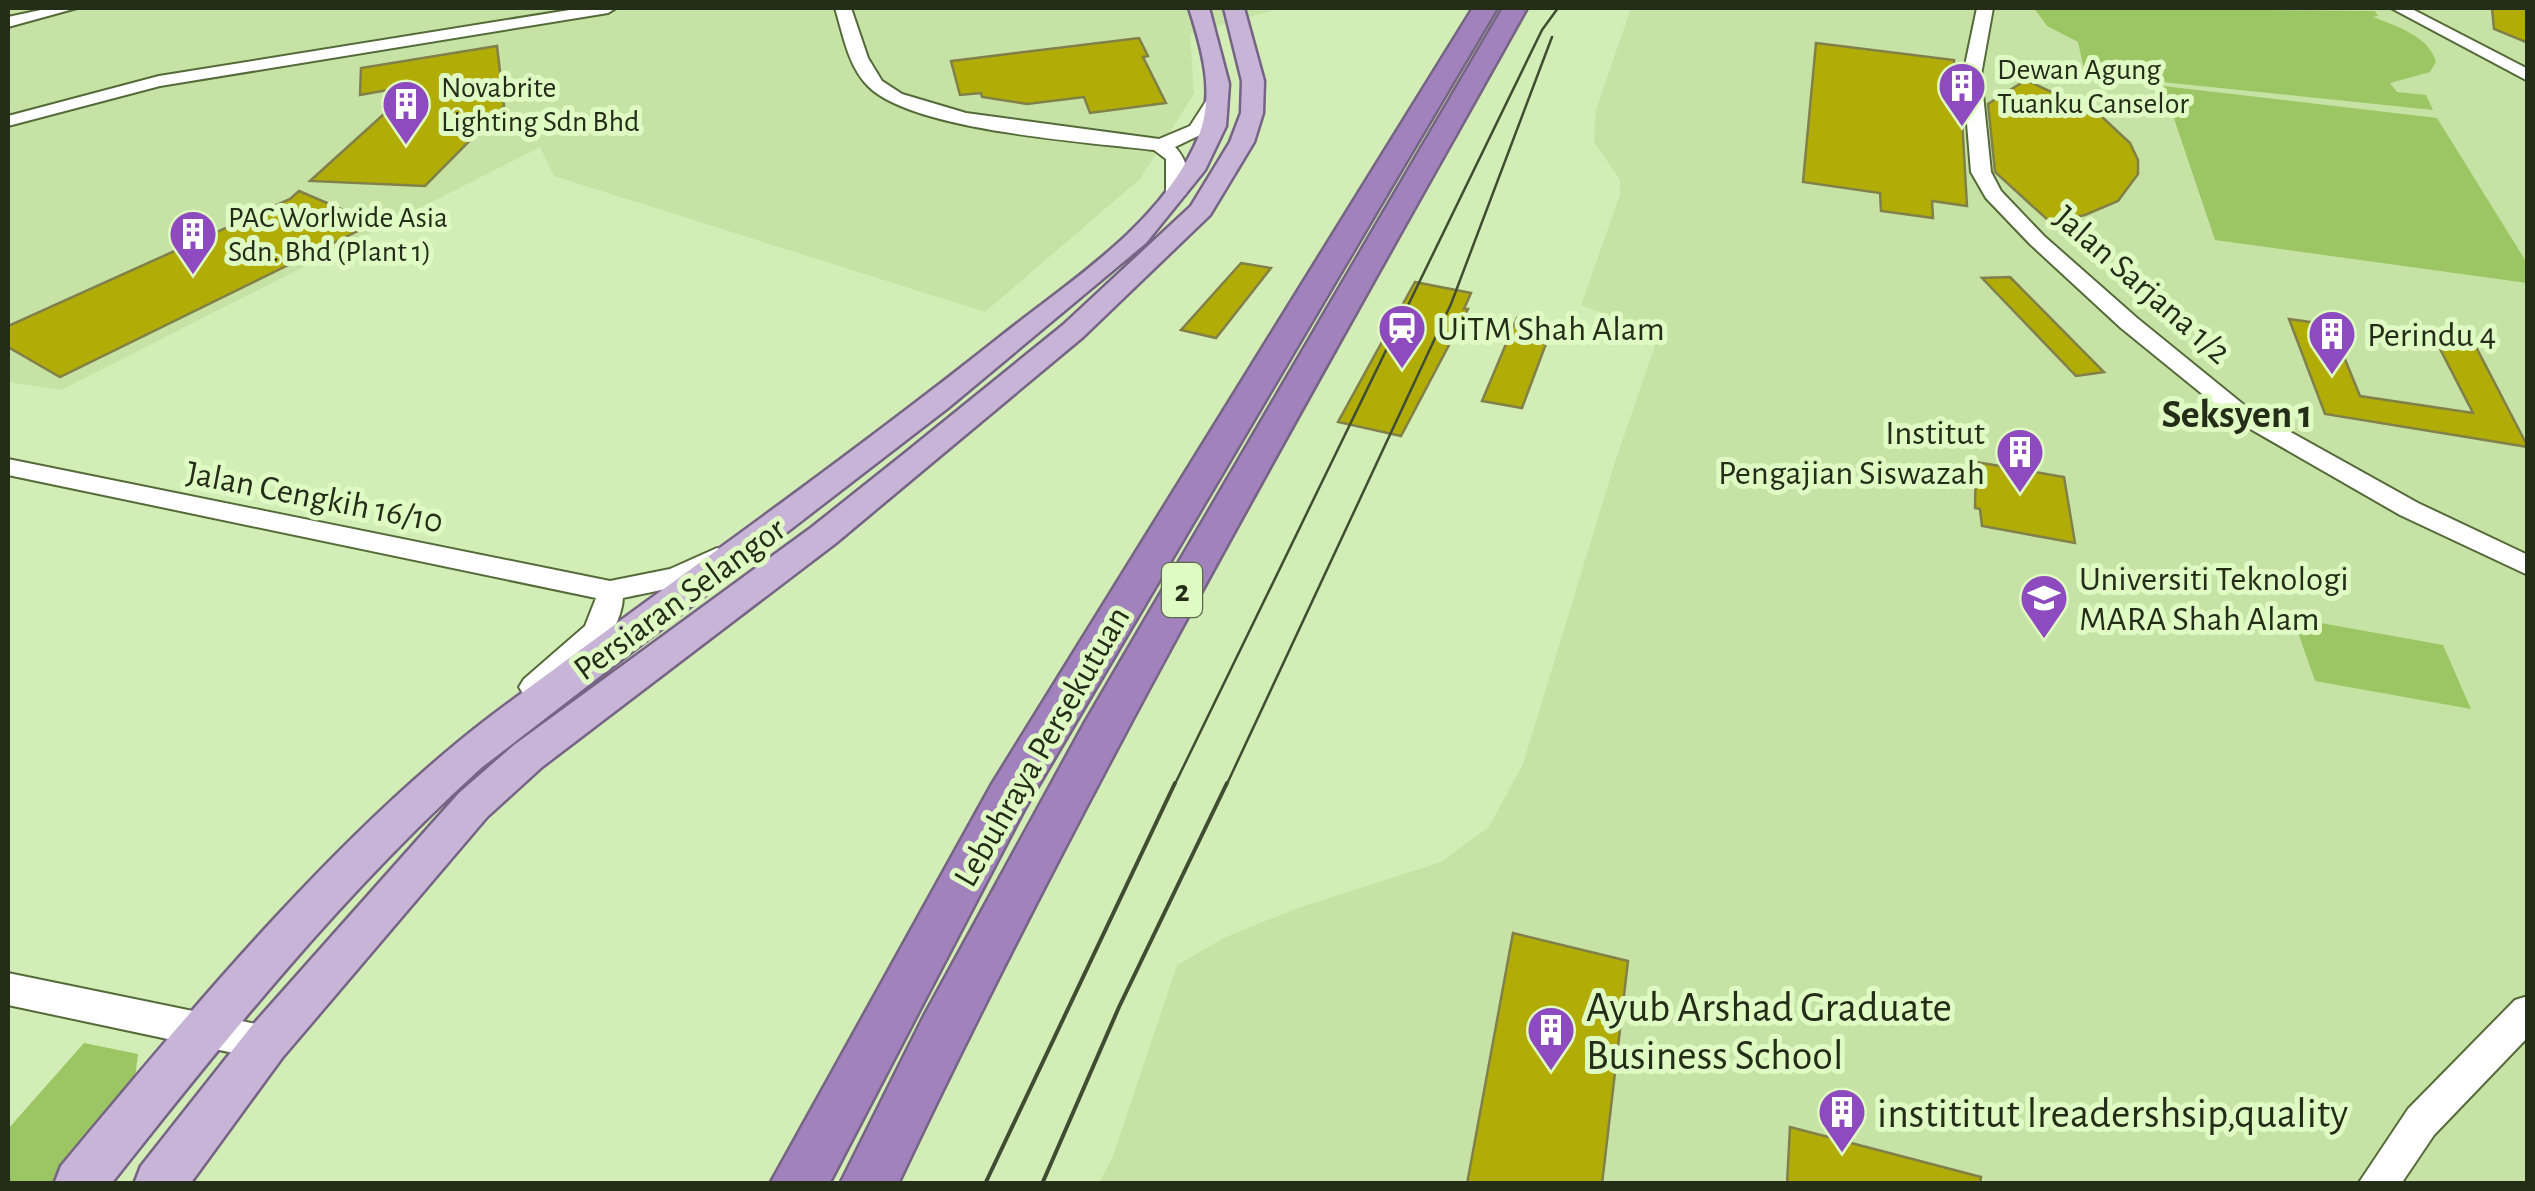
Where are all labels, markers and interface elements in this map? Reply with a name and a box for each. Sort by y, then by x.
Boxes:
place label: Dewan Agung Tuanku Canselor [1997,55,2189,119]
building icon: Dewan Agung Tuanku Canselor [1936,60,1988,128]
place label: Novabrite Lighting Sdn Bhd [441,73,640,137]
building icon: Novabrite Lighting Sdn Bhd [380,78,432,146]
street label: Jalan Sarjana 1/2 [2047,200,2237,371]
place label: PAC Worlwide Asia Sdn. Bhd (Plant 1) [228,203,448,267]
building icon: PAC Worlwide Asia Sdn. Bhd (Plant 1) [167,208,219,276]
station icon: UiTM Shah Alam [1376,302,1428,370]
building icon: Perindu 4 [2306,308,2358,376]
place label: UiTM Shah Alam [1437,312,1665,347]
place label: Perindu 4 [2367,318,2496,353]
district label: Seksyen 1 [2161,395,2313,435]
place label: Institut Pengajian Siswazah [1718,416,1985,491]
building icon: Institut Pengajian Siswazah [1994,426,2046,494]
street label: Jalan Cengkih 16/10 [183,455,446,540]
street label: Persiaran Selangor [568,511,793,687]
place label: Universiti Teknologi MARA Shah Alam [2079,562,2349,637]
road number: 2 [1162,563,1202,617]
school or university icon: Universiti Teknologi MARA Shah Alam [2018,572,2070,640]
street label: Lebuhraya Persekutuan [948,601,1137,893]
place label: Ayub Arshad Graduate Business School [1586,987,1952,1077]
building icon: Ayub Arshad Graduate Business School [1525,1004,1577,1072]
building icon: instititut lreadershsip,quality [1816,1086,1868,1154]
place label: instititut lreadershsip,quality [1877,1093,2348,1135]

